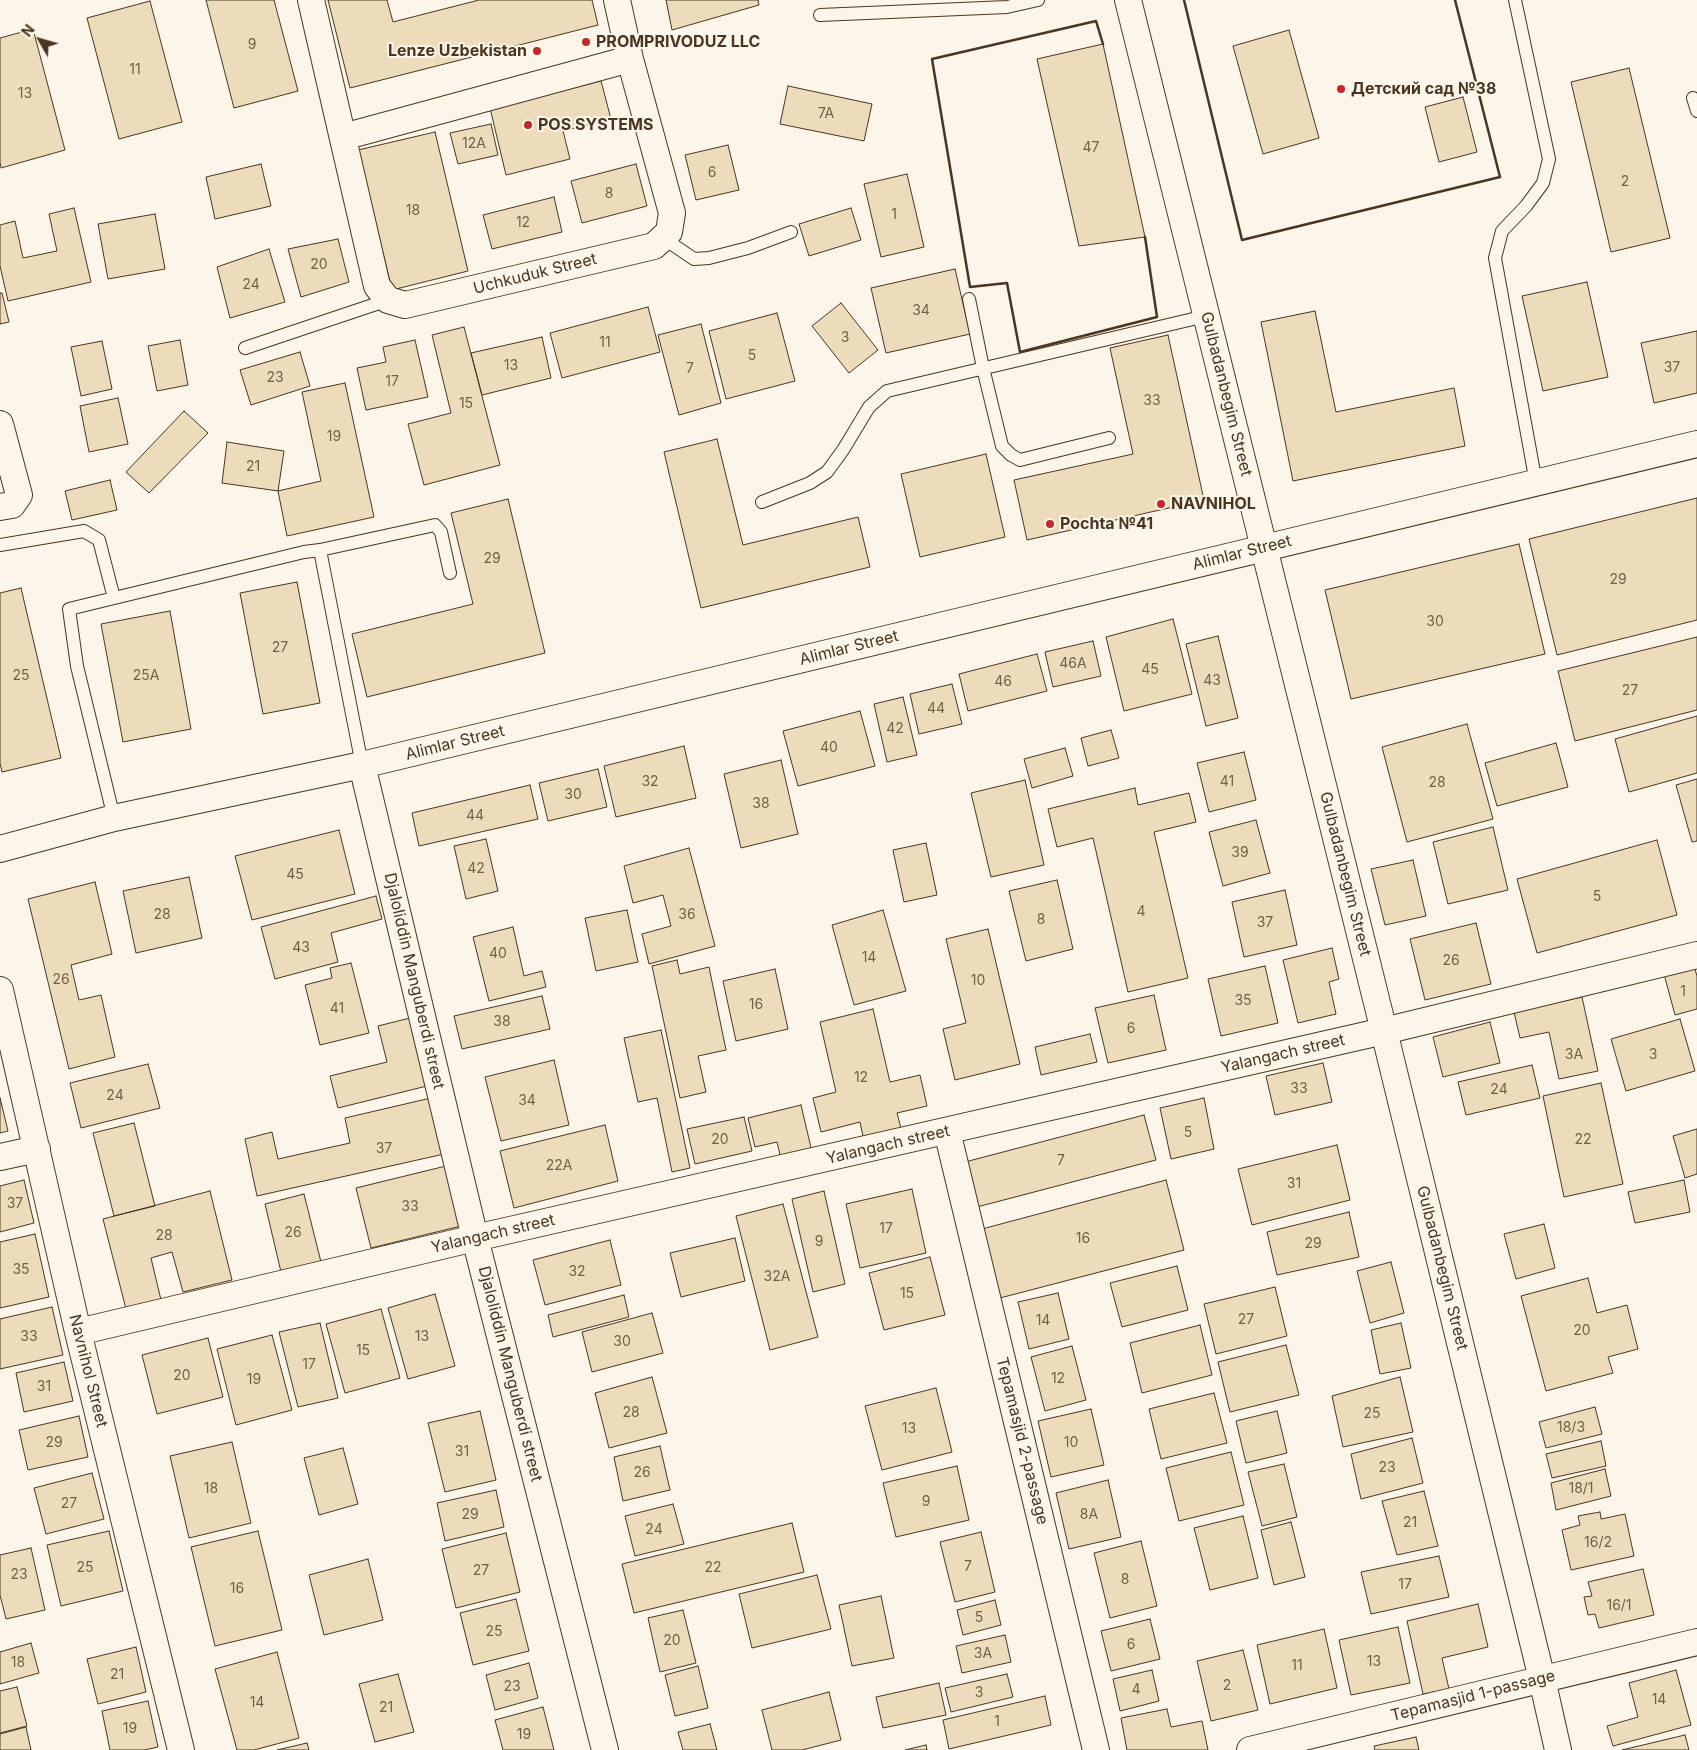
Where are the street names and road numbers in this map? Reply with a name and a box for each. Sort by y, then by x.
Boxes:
street label: Uchkuduk Street [471,249,599,299]
street label: Gulbadanbegim Street [1196,310,1256,478]
street label: Аlimlar Street [1191,531,1293,575]
street label: Аlimlar Street [798,626,900,670]
street label: Аlimlar Street [404,721,506,765]
street label: Gulbadanbegim Street [1315,790,1375,958]
street label: Djaloliddin Manguberdi street [380,871,448,1091]
street label: Yalangach street [1219,1030,1347,1078]
street label: Yalangach street [824,1121,952,1169]
street label: Gulbadanbegim Street [1412,1184,1472,1352]
street label: Yalangach street [429,1210,557,1258]
street label: Djaloliddin Manguberdi street [474,1264,546,1484]
street label: Navnihol Street [65,1313,111,1429]
street label: Tepamasjid 2-passage [992,1355,1052,1527]
street label: Tepamasjid 1-passage [1389,1666,1557,1726]

